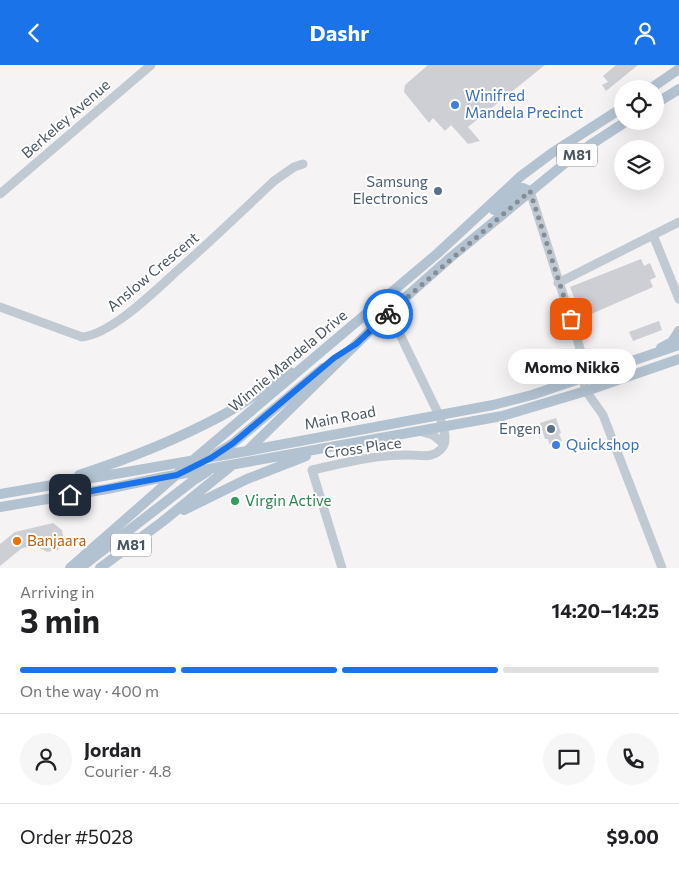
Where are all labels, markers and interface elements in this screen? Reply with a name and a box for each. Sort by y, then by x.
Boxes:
icon: back [20,19,48,47]
text: Dashr [310,19,369,46]
icon: person [631,19,659,47]
street label: Berkeley Avenue [17,75,113,162]
map controls [614,80,664,190]
button: locate [614,80,664,130]
place label: Winifred Mandela Precinct [465,86,583,121]
marker: Winifred Mandela Precinct [449,99,461,111]
button: layers [614,140,664,190]
road number: M81 [557,143,597,167]
place label: Samsung Electronics [352,172,428,207]
marker: Samsung Electronics [432,185,444,197]
street label: Anslow Crescent [103,228,202,315]
courier [363,289,413,339]
pin [550,298,592,340]
icon: bike [374,300,402,328]
street label: Winnie Mandela Drive [225,305,350,415]
icon: bag [557,305,585,333]
callout: Momo Nikkō [507,349,635,384]
text: Momo Nikkō [524,357,620,376]
street label: Main Road [303,401,377,433]
place label: Engen [499,419,541,437]
marker: Engen [545,423,557,435]
street label: Cross Place [323,433,403,461]
place label: Quickshop [566,435,639,453]
marker: Quickshop [550,439,562,451]
pin [49,474,91,516]
icon: home [56,481,84,509]
place label: Virgin Active [245,491,331,509]
marker: Virgin Active [229,495,241,507]
place label: Banjaara [27,531,86,549]
road number: M81 [111,533,151,557]
marker: Banjaara [11,535,23,547]
text: Arriving in [20,582,94,601]
text: 14:20–14:25 [552,599,659,622]
text: 3 min [20,600,100,640]
text: On the way · 400 m [20,681,159,700]
button: person [20,733,72,785]
button: chat [543,733,595,785]
button: phone [607,733,659,785]
text: Jordan [84,738,141,761]
text: Courier · 4.8 [84,761,171,780]
text: Order #5028 [20,825,133,848]
text: $9.00 [607,825,659,848]

